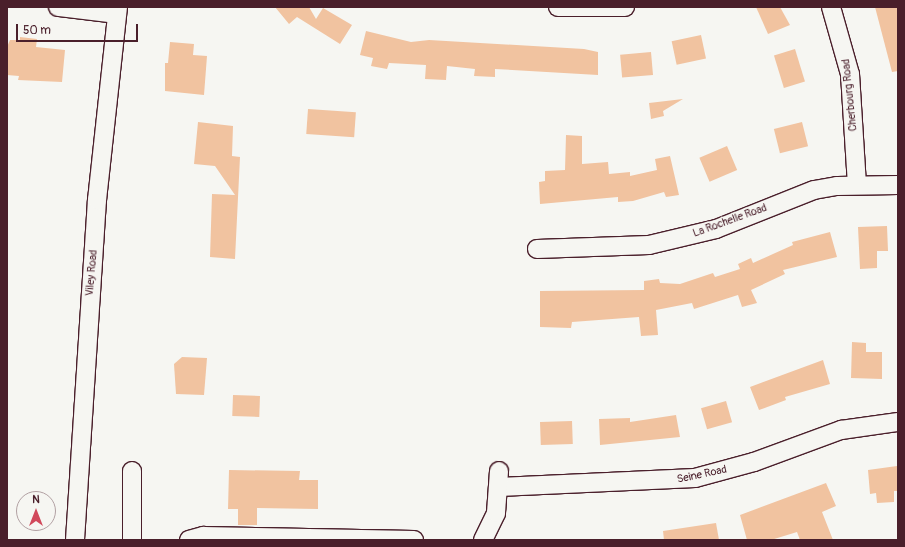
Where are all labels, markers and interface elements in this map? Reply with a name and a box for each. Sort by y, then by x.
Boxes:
scale bar [18,16,140,42]
text: 50 m [23,23,51,38]
street label: Cherbourg Road [840,58,860,132]
street label: La Rochelle Road [691,201,769,241]
street label: Viley Road [83,249,101,297]
street label: Seine Road [676,463,728,487]
north arrow [16,491,56,531]
text: N [32,493,40,506]

